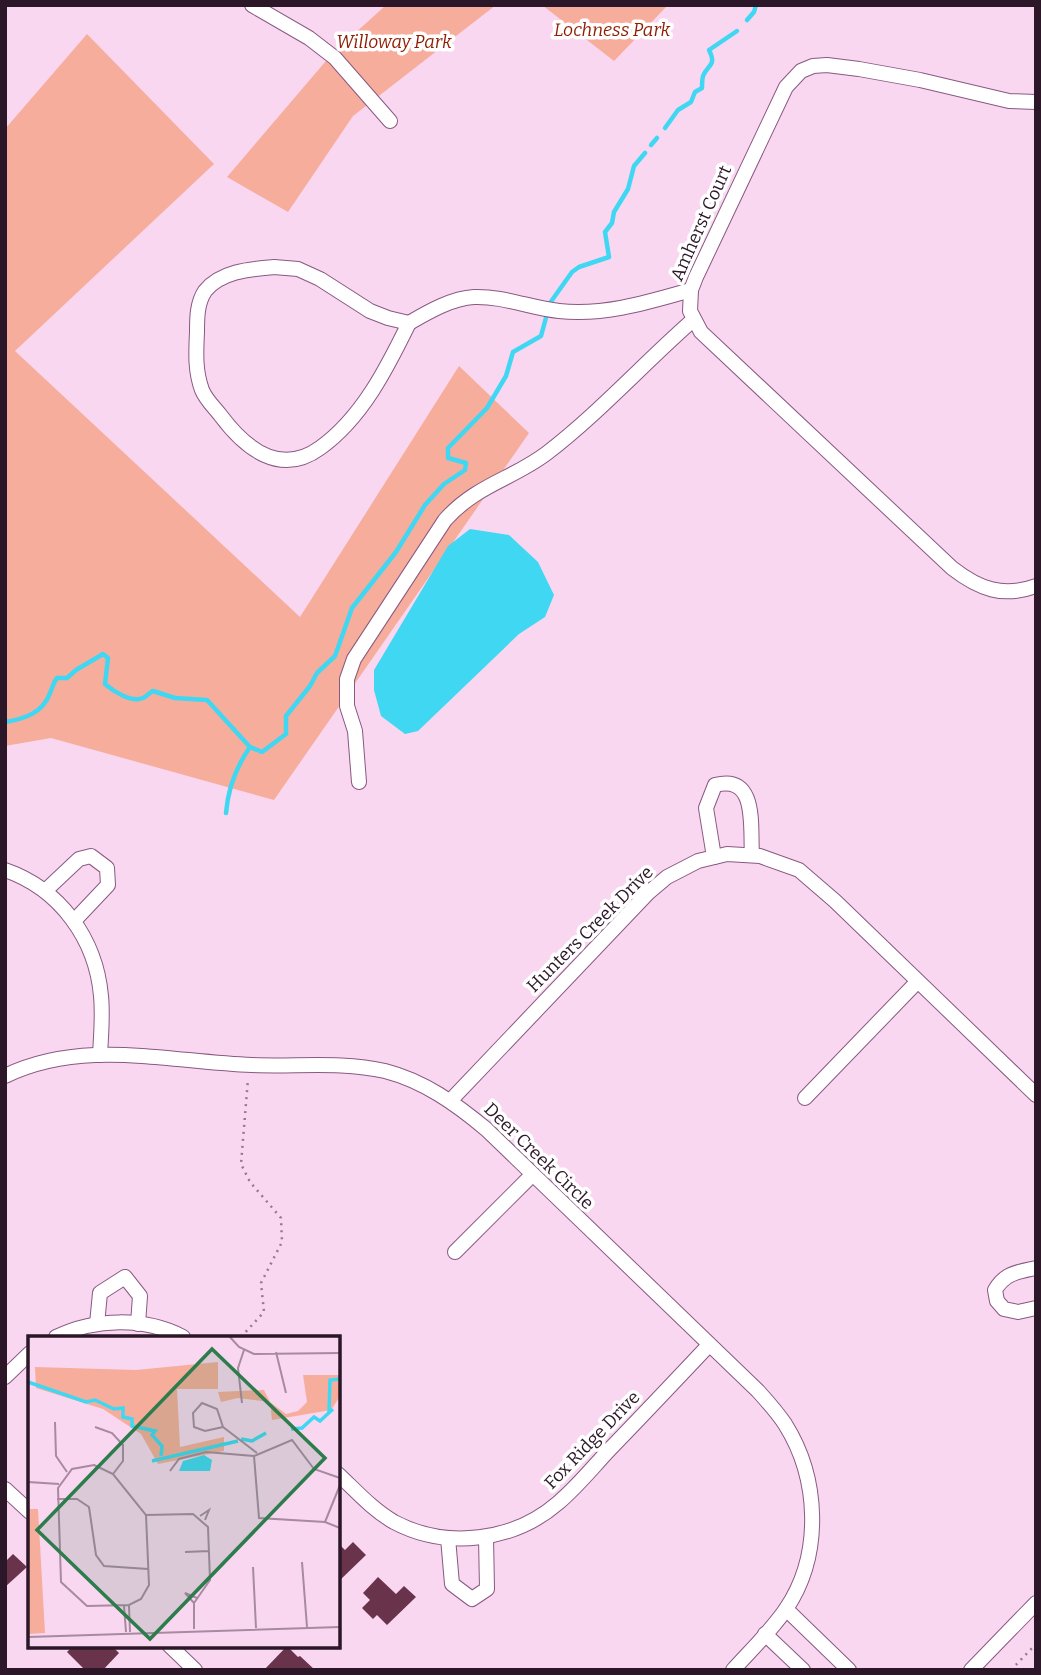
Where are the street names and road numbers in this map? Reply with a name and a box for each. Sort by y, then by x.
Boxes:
street label: Amherst Court [666,161,736,284]
street label: Hunters Creek Drive [522,861,658,997]
street label: Deer Creek Circle [480,1098,598,1214]
street label: Fox Ridge Drive [540,1386,644,1494]

